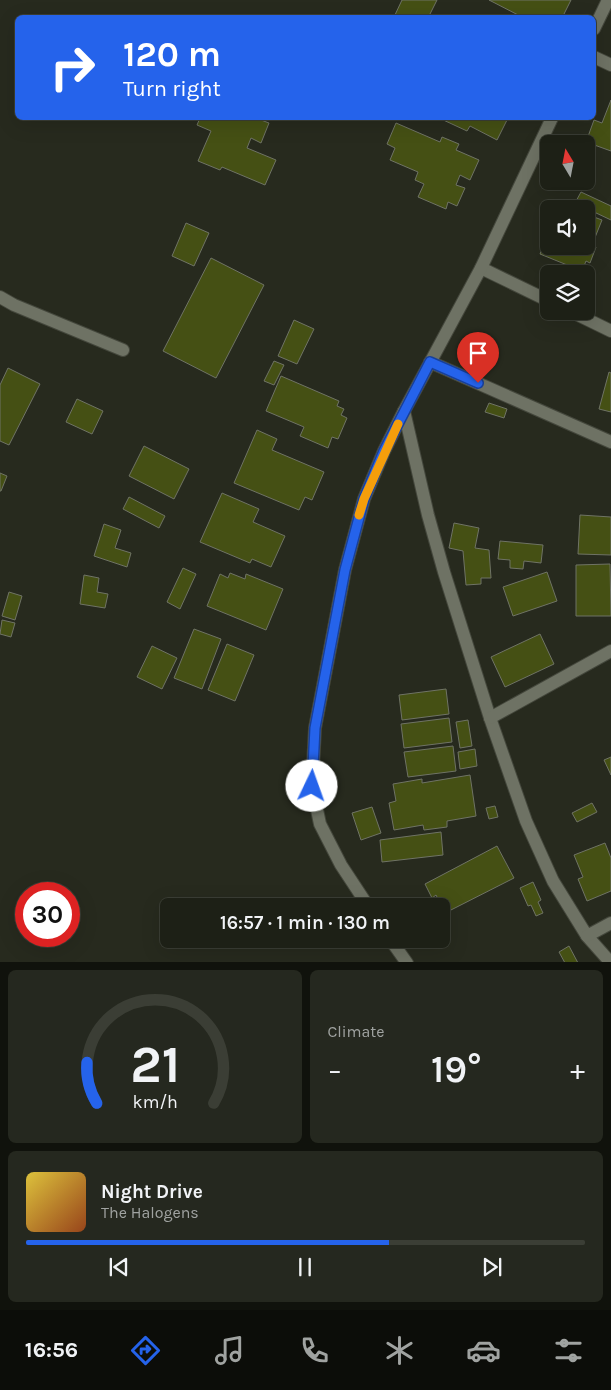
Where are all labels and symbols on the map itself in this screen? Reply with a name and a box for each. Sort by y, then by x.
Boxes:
north arrow [540,135,595,190]
pin [457,332,499,383]
position arrow [285,759,337,811]
speed limit sign: 30 [15,882,80,947]

